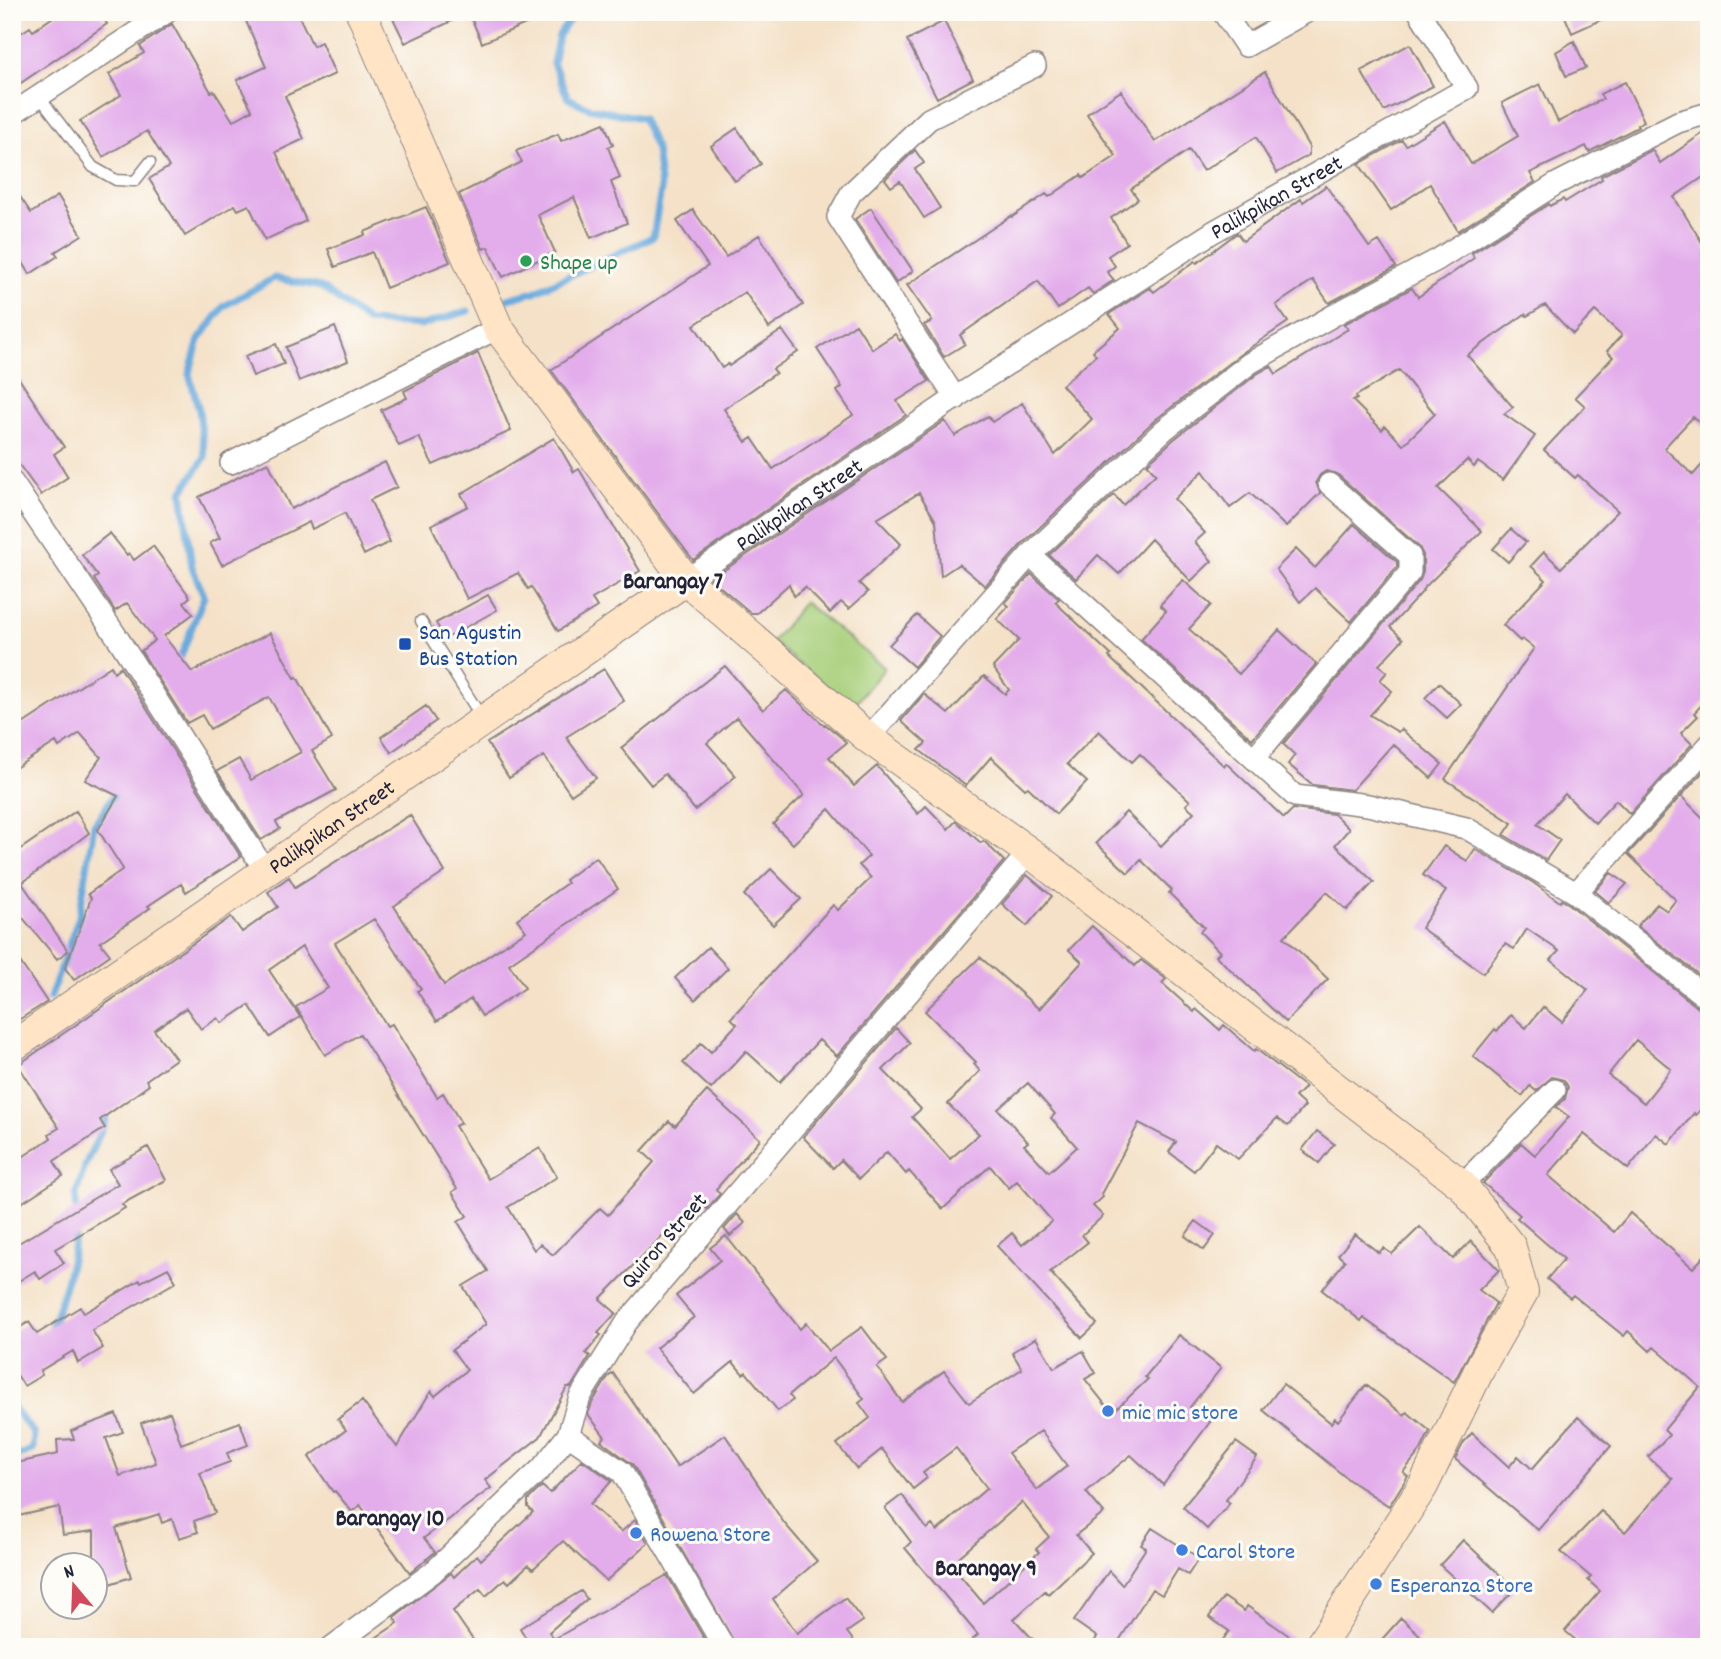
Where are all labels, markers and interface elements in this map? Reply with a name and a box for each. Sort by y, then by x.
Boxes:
street label: Palikpikan Street [1206,149,1350,250]
place label: Shape up [540,248,618,281]
marker: Shape up [518,253,534,269]
street label: Palikpikan Street [730,452,871,562]
district label: Barangay 7 [623,566,723,600]
place label: San Agustin Bus Station [419,618,521,677]
marker: San Agustin Bus Station [397,636,413,652]
street label: Palikpikan Street [263,773,403,884]
street label: Quiron Street [614,1187,717,1298]
place label: mic mic store [1122,1398,1238,1431]
marker: mic mic store [1100,1403,1116,1419]
district label: Barangay 10 [335,1503,445,1537]
place label: Rowena Store [650,1520,771,1553]
marker: Rowena Store [628,1525,644,1541]
place label: Carol Store [1196,1537,1295,1570]
marker: Carol Store [1174,1542,1190,1558]
north arrow [38,1550,108,1620]
district label: Barangay 9 [935,1553,1037,1587]
text: N [61,1559,78,1588]
place label: Esperanza Store [1390,1571,1533,1604]
marker: Esperanza Store [1368,1576,1384,1592]

